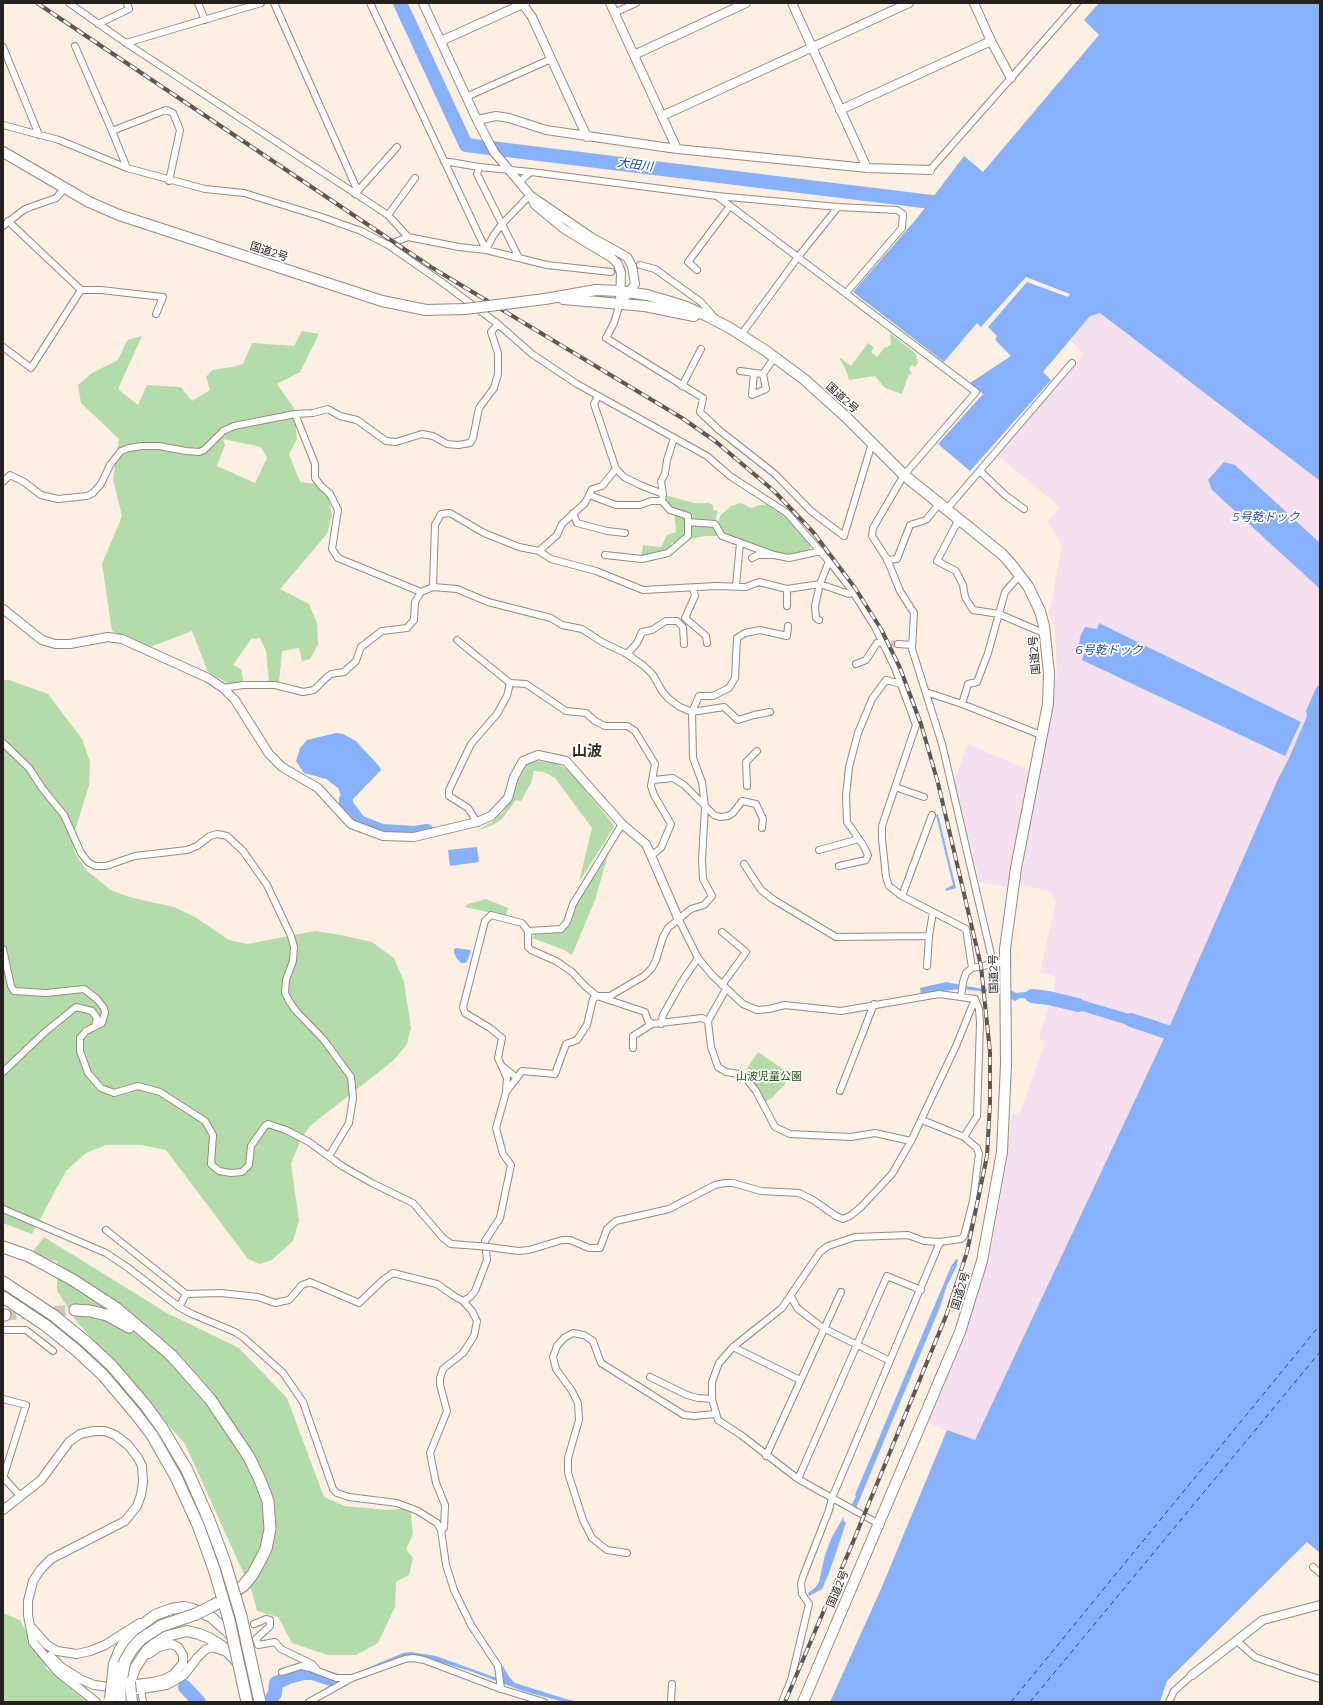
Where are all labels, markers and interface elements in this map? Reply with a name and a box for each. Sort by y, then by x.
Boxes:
water label: 大田川 [616,156,654,174]
street label: 国道2号 [248,240,290,264]
street label: 国道2号 [823,380,861,416]
water label: 5号乾ドック [1233,510,1299,524]
street label: 国道2号 [1027,635,1043,675]
water label: 6号乾ドック [1075,643,1143,657]
district label: 山波 [572,743,602,761]
street label: 国道2号 [987,954,1001,994]
park label: 山波児童公園 [736,1070,802,1084]
street label: 国道2号 [949,1270,973,1312]
street label: 国道2号 [824,1568,852,1610]

